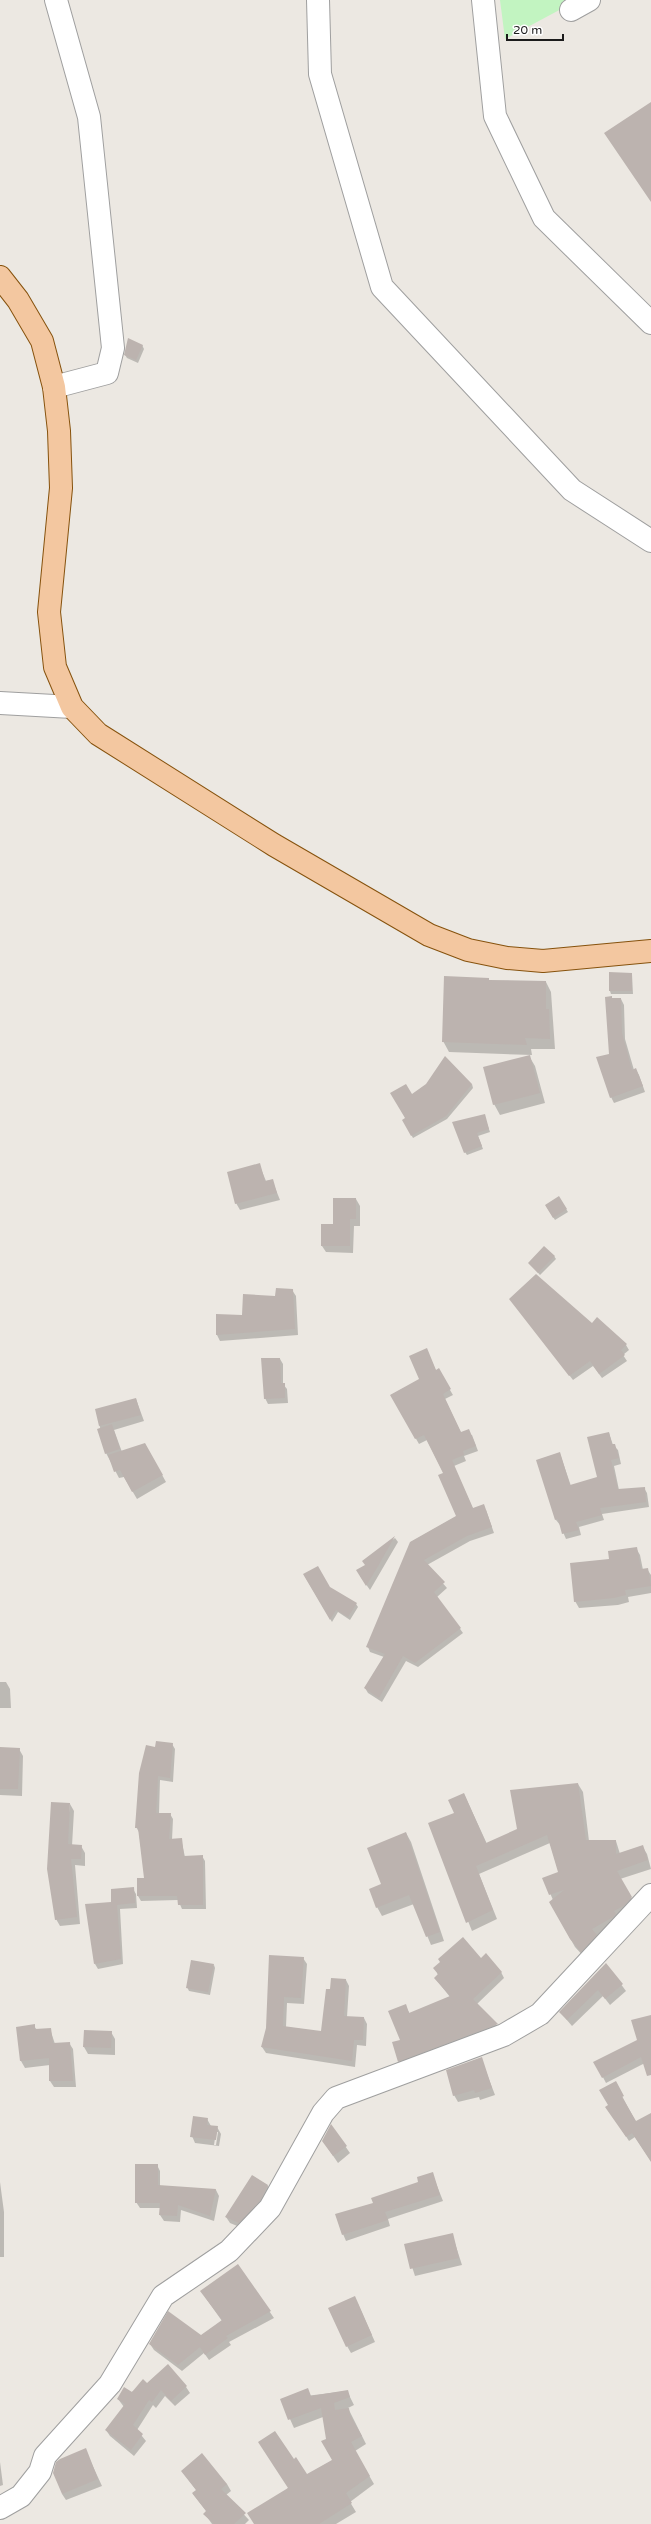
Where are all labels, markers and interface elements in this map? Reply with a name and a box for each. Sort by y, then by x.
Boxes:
scale bar [507,16,563,42]
text: 20 m [513,23,542,37]

